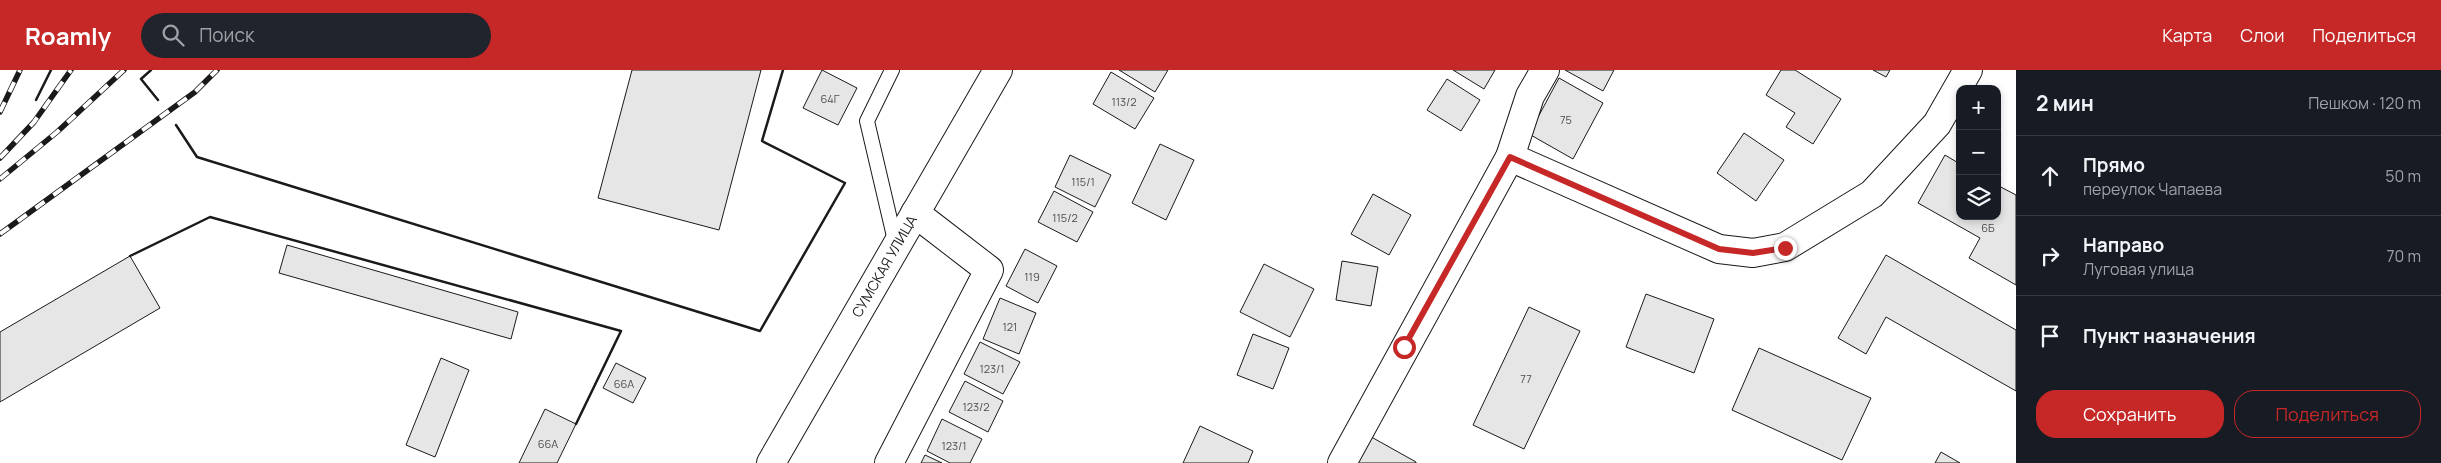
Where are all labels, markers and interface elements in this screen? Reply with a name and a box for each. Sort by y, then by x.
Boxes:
search box [141,13,491,58]
text: Roamly [25,19,111,52]
icon: search [159,21,187,49]
text: Поиск [199,22,254,48]
text: Карта [2162,23,2212,47]
text: Слои [2240,23,2284,47]
text: Поделиться [2312,23,2416,47]
map controls [1956,85,2001,220]
button: + [1956,85,2001,130]
text: 2 мин [2036,89,2094,117]
house number: 64Г [820,91,840,106]
text: Пешком · 120 m [2308,92,2421,114]
house number: 113/2 [1111,94,1137,109]
house number: 75 [1560,112,1572,127]
button: − [1956,130,2001,175]
text: Прямо [2083,152,2145,178]
icon: ahead [2036,162,2064,190]
text: 50 m [2385,165,2421,187]
house number: 115/1 [1071,174,1095,189]
button: layers [1956,175,2001,220]
text: переулок Чапаева [2083,178,2222,200]
house number: 115/2 [1052,210,1078,225]
street label: СУМСКАЯ УЛИЦА [847,211,921,321]
house number: 6Б [1981,220,1995,235]
text: Направо [2083,232,2164,258]
route end [1774,237,1797,260]
icon: right [2036,242,2064,270]
text: 70 m [2386,245,2421,267]
text: Луговая улица [2083,258,2194,280]
house number: 119 [1024,269,1040,284]
house number: 121 [1003,319,1017,334]
icon: arrive [2036,322,2064,350]
text: Пункт назначения [2083,323,2256,349]
route start [1393,336,1416,359]
house number: 123/1 [979,361,1005,376]
house number: 77 [1520,371,1532,386]
house number: 66А [614,376,634,391]
button: Сохранить [2036,390,2224,438]
button: Поделиться [2234,390,2421,438]
house number: 123/2 [962,399,990,414]
house number: 66А [538,436,558,451]
house number: 123/1 [941,438,967,453]

